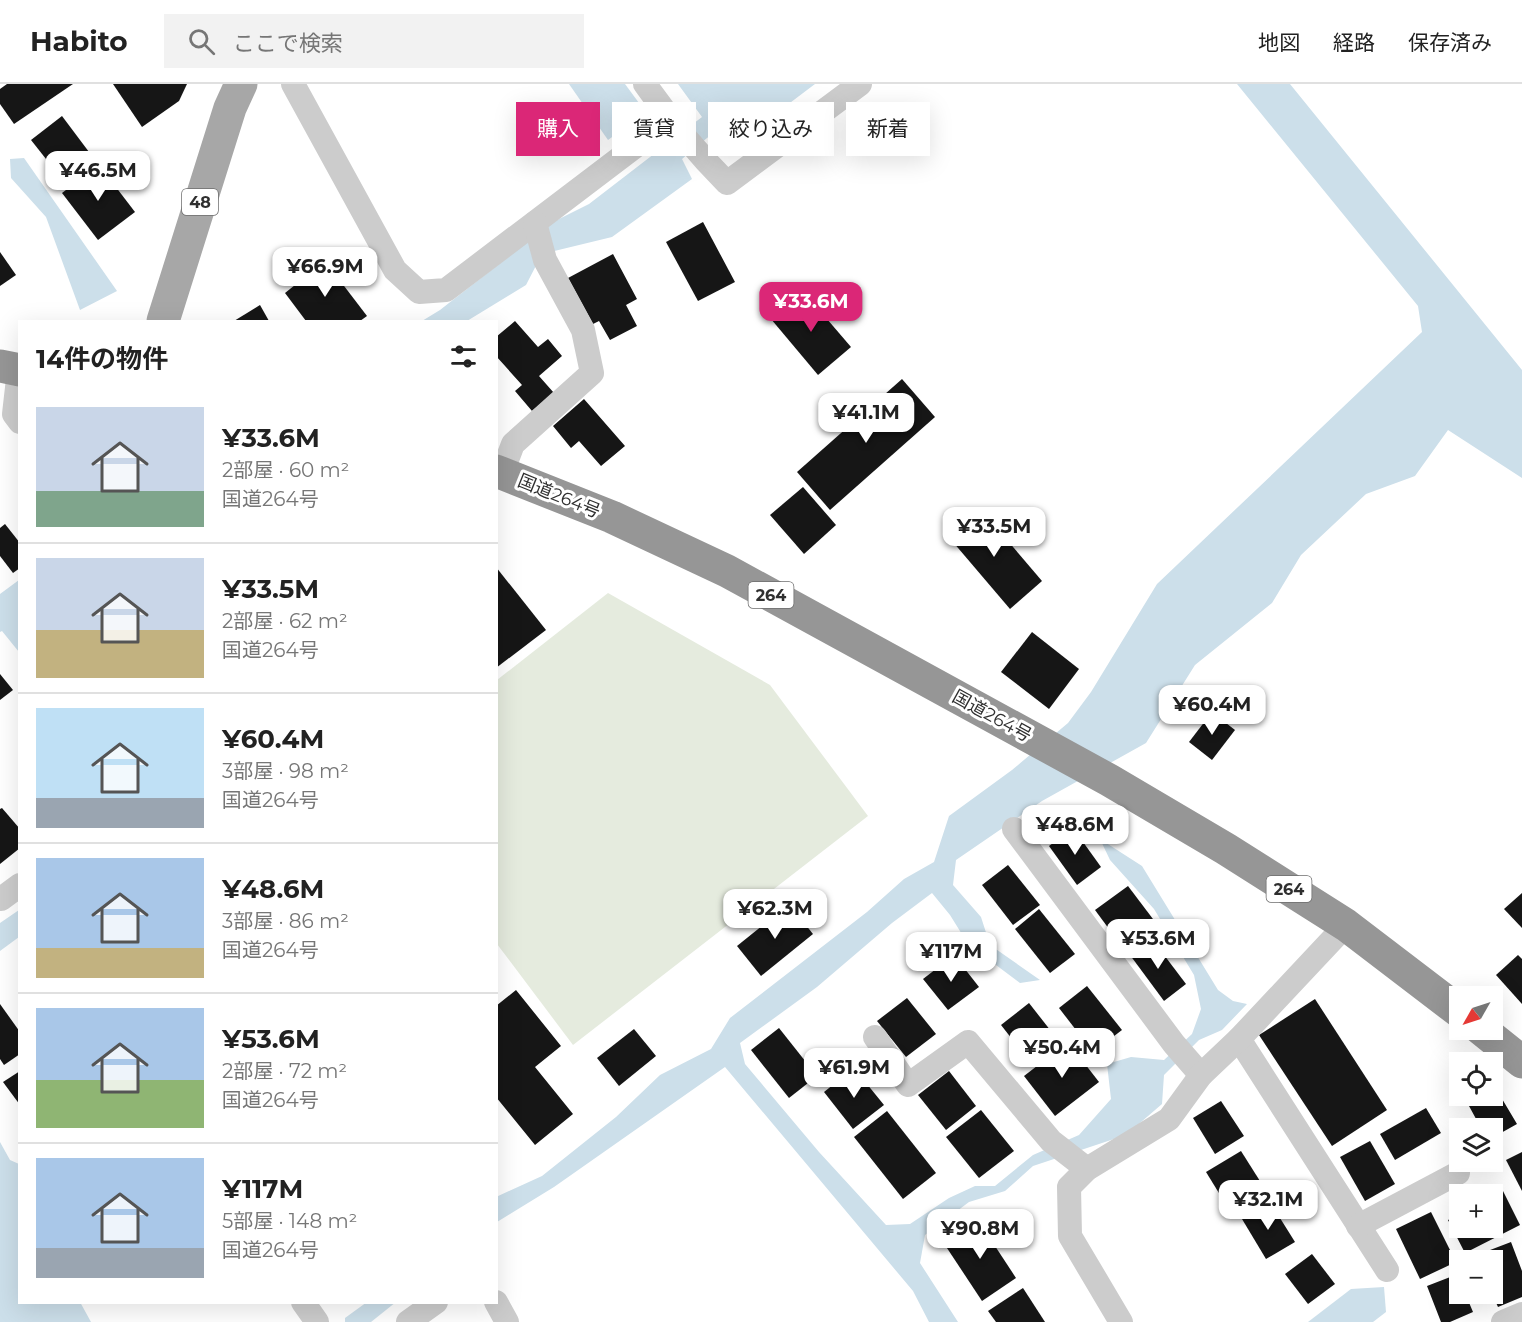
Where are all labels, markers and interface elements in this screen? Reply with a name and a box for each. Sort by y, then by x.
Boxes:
search box [164,14,584,68]
text: Habito [30,24,128,58]
icon: search [185,25,218,58]
text: ここで検索 [233,30,343,57]
text: 地図 [1258,30,1300,55]
text: 経路 [1333,30,1375,55]
text: 保存済み [1408,30,1492,55]
chip: 購入 [516,102,600,156]
chip: 賃貸 [612,102,696,156]
chip: 絞り込み [708,102,834,156]
chip: 新着 [846,102,930,156]
pin: ¥46.5M [49,151,147,202]
text: ¥46.5M [59,158,137,182]
road number: 48 [182,189,218,215]
pin: ¥66.9M [276,247,374,298]
text: ¥66.9M [286,254,364,278]
pin: ¥33.6M [762,282,860,333]
text: ¥33.6M [773,289,849,313]
icon: filters [447,340,480,373]
text: 14件の物件 [36,343,168,375]
pin: ¥41.1M [817,393,915,444]
text: ¥41.1M [832,400,900,424]
text: ¥33.6M [222,422,320,454]
icon: home [84,431,156,503]
text: 2部屋 · 60 m² [222,458,349,482]
street label: 国道264号 [515,469,603,523]
text: 国道264号 [222,487,319,511]
pin: ¥33.5M [945,507,1043,558]
text: ¥33.5M [957,514,1031,538]
text: ¥33.5M [222,573,319,605]
icon: home [84,582,156,654]
road number: 264 [748,582,794,608]
text: 2部屋 · 62 m² [222,609,347,633]
text: 国道264号 [222,638,319,662]
street label: 国道264号 [949,685,1035,747]
pin: ¥60.4M [1163,685,1261,736]
text: ¥60.4M [1173,692,1251,716]
text: ¥60.4M [222,723,324,755]
icon: home [84,732,156,804]
text: 3部屋 · 98 m² [222,759,349,783]
text: 国道264号 [222,788,319,812]
pin: ¥48.6M [1026,805,1124,856]
text: ¥48.6M [1036,812,1114,836]
text: ¥48.6M [222,873,324,905]
road number: 264 [1266,876,1312,902]
icon: home [84,882,156,954]
pin: ¥62.3M [726,889,824,940]
text: ¥62.3M [737,896,813,920]
text: 3部屋 · 86 m² [222,909,349,933]
pin: ¥53.6M [1109,919,1207,970]
text: ¥53.6M [1120,926,1196,950]
pin: ¥117M [909,932,993,983]
text: 国道264号 [222,938,319,962]
text: ¥117M [920,939,982,963]
north arrow [1449,986,1503,1040]
map controls [1449,986,1503,1304]
text: ¥53.6M [222,1023,320,1055]
pin: ¥50.4M [1013,1028,1111,1079]
icon: home [84,1032,156,1104]
text: ¥50.4M [1023,1035,1101,1059]
pin: ¥61.9M [805,1048,903,1099]
button: locate [1449,1052,1503,1106]
text: ¥61.9M [818,1055,890,1079]
text: 2部屋 · 72 m² [222,1059,347,1083]
text: 国道264号 [222,1088,319,1112]
button: layers [1449,1118,1503,1172]
text: ¥117M [222,1173,303,1205]
pin: ¥32.1M [1219,1180,1317,1231]
icon: home [84,1182,156,1254]
button: + [1449,1184,1503,1238]
text: ¥32.1M [1233,1187,1303,1211]
text: 5部屋 · 148 m² [222,1209,357,1233]
pin: ¥90.8M [931,1209,1029,1260]
text: ¥90.8M [941,1216,1019,1240]
text: 国道264号 [222,1238,319,1262]
button: − [1449,1250,1503,1304]

